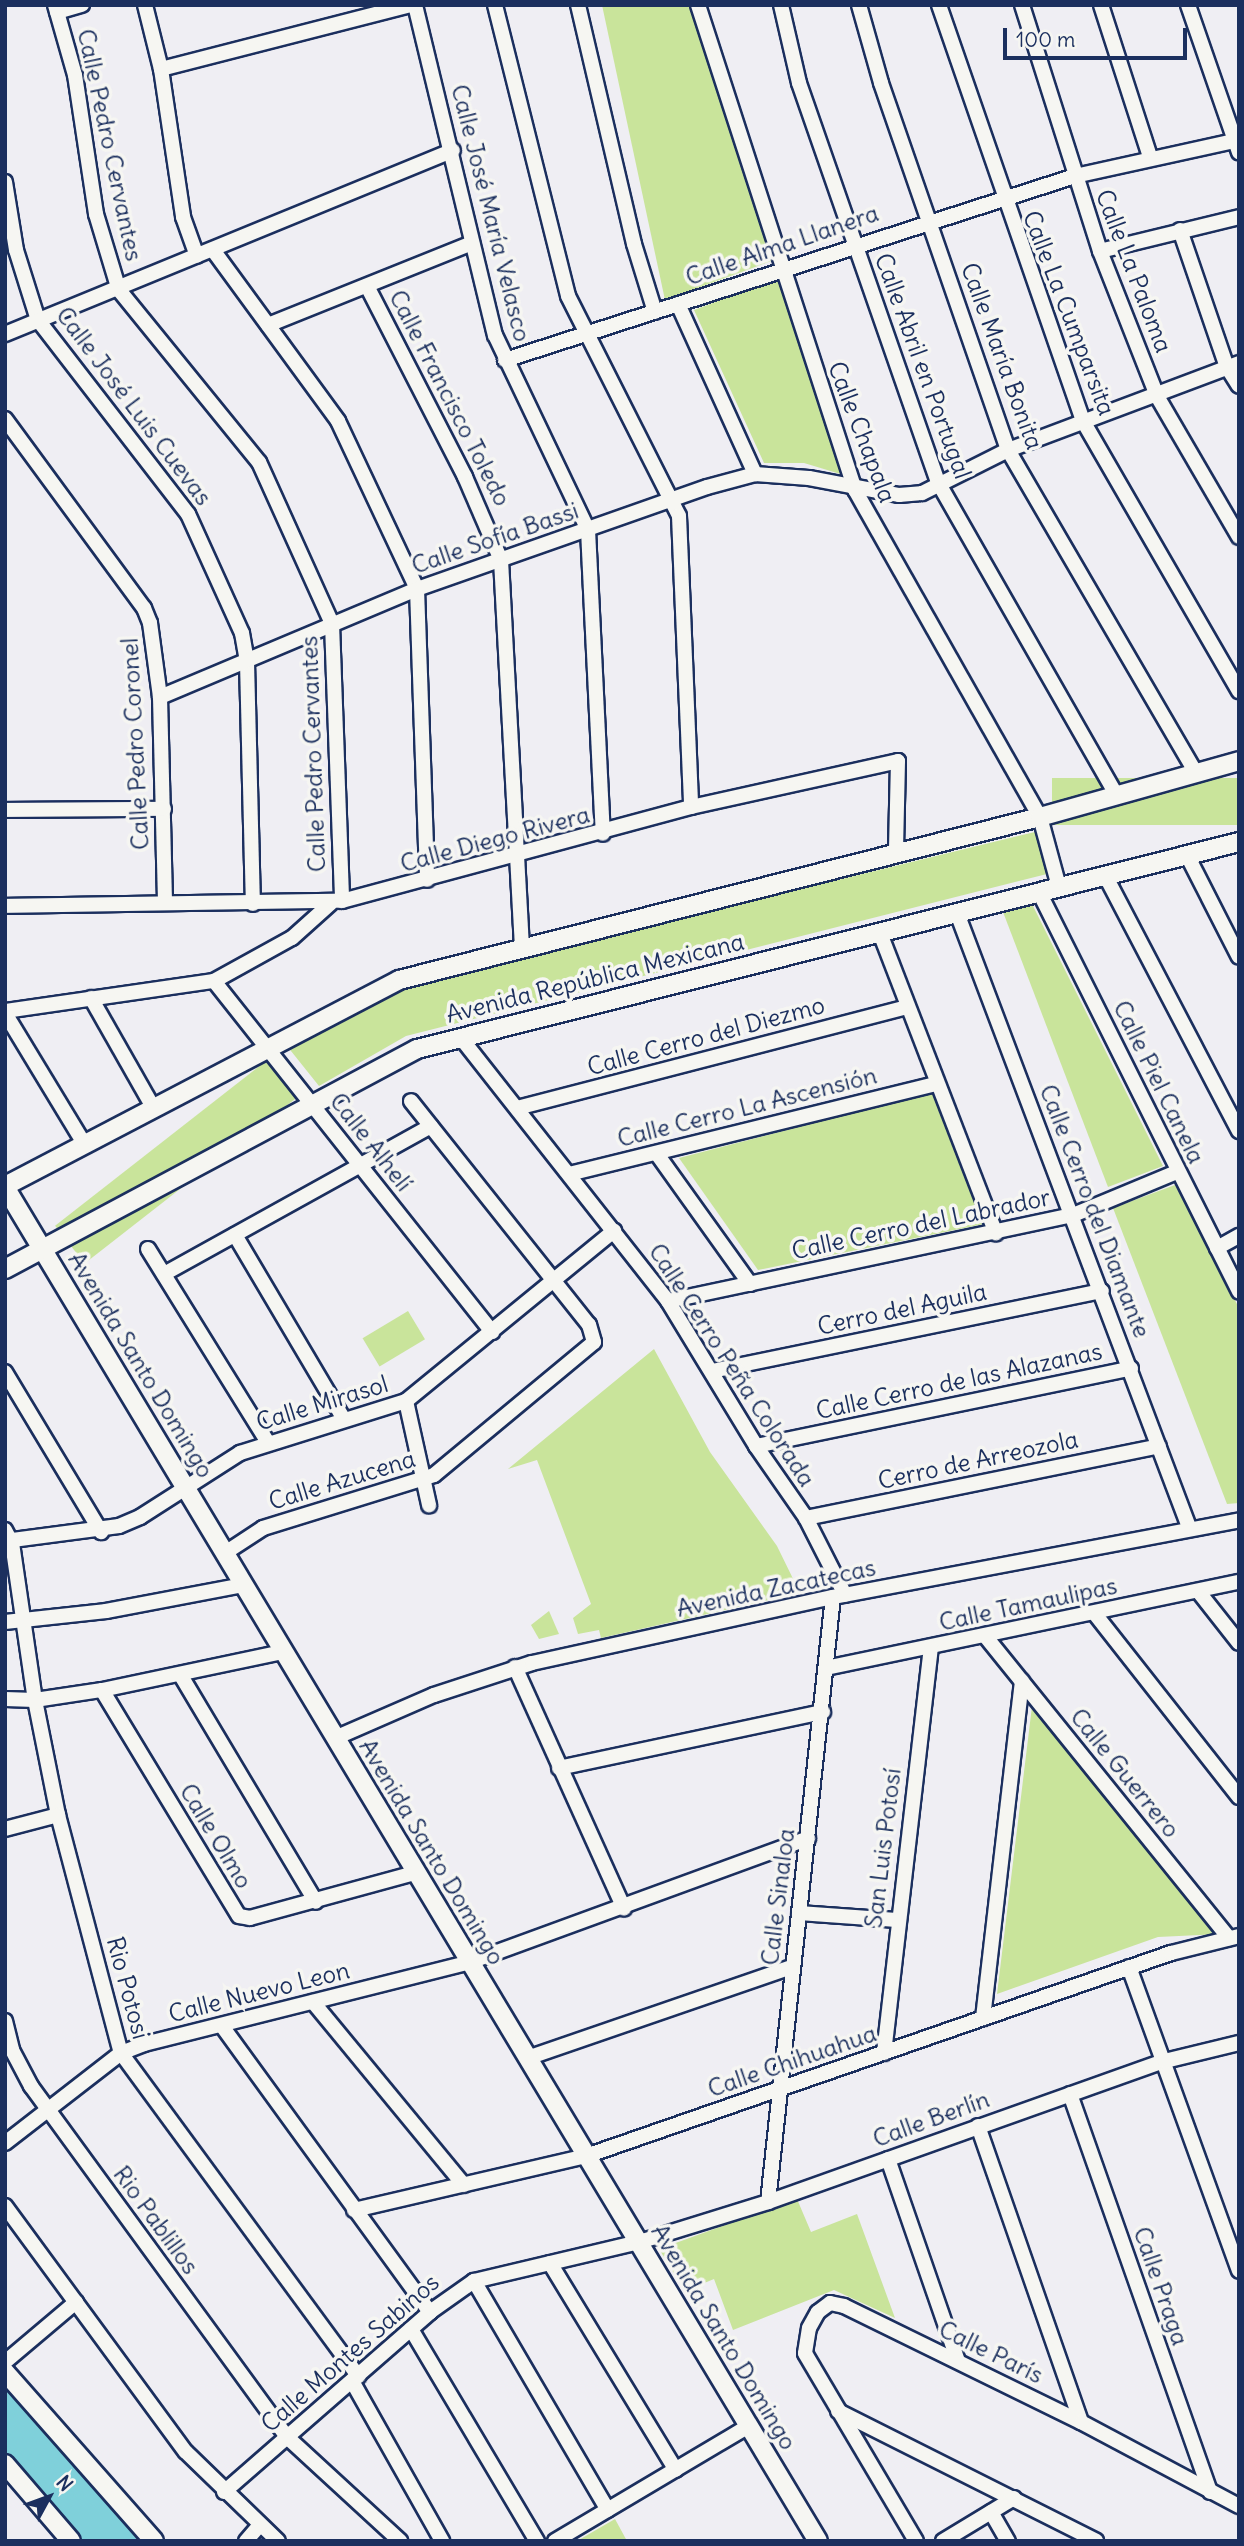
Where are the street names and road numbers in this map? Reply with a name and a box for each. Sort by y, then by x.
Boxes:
street label: Calle Pedro Cervantes [71,26,149,264]
street label: Calle José María Velasco [445,81,537,345]
street label: Calle La Paloma [1090,185,1178,357]
street label: Calle Alma Llanera [682,198,882,292]
street label: Calle La Cumparsita [1017,207,1121,419]
street label: Calle Abril en Portugal [869,249,977,483]
street label: Calle María Bonita [955,259,1049,453]
street label: Calle Francisco Toledo [383,285,517,511]
street label: Calle José Luis Cuevas [50,301,218,511]
street label: Calle Chapala [822,358,902,506]
street label: Calle Sofía Bassi [408,496,582,580]
street label: Calle Pedro Cervantes [294,635,332,873]
street label: Calle Pedro Coronel [115,637,155,851]
street label: Calle Diego Rivera [397,800,593,878]
street label: Avenida República Mexicana [443,927,747,1029]
street label: Calle Cerro del Diezmo [584,990,828,1082]
street label: Calle Piel Canela [1107,996,1211,1168]
street label: Calle Cerro La Ascensión [614,1061,880,1153]
street label: Calle Cerro del Diamante [1033,1080,1157,1342]
street label: Calle Alhelí [324,1087,418,1197]
street label: Calle Cerro del Labrador [789,1182,1053,1266]
street label: Calle Cerro Peña Colorada [643,1238,821,1492]
street label: Avenida Santo Domingo [62,1247,220,1483]
street label: Cerro del Aguila [815,1277,989,1341]
street label: Calle Cerro de las Alazanas [813,1337,1105,1425]
street label: Calle Mirasol [253,1369,391,1437]
street label: Cerro de Arreozola [875,1425,1081,1495]
street label: Calle Azucena [265,1444,419,1516]
street label: Avenida Zacatecas [674,1553,878,1623]
street label: Calle Tamaulipas [936,1571,1120,1637]
street label: Calle Guerrero [1064,1703,1186,1843]
street label: Avenida Santo Domingo [353,1734,511,1970]
street label: San Luis Potosí [859,1767,907,1929]
street label: Calle Olmo [173,1778,259,1894]
street label: Calle Sinaloa [755,1827,801,1967]
street label: Rio Potosi [101,1934,155,2042]
street label: Calle Nuevo Leon [166,1956,352,2028]
street label: Calle Chihuahua [704,2019,880,2103]
street label: Calle Berlín [869,2085,993,2153]
street label: Rio Pablillos [107,2160,205,2280]
street label: Avenida Santo Domingo [645,2219,803,2455]
street label: Calle Praga [1127,2223,1195,2349]
street label: Calle Montes Sabinos [255,2268,445,2438]
street label: Calle París [934,2314,1048,2390]

